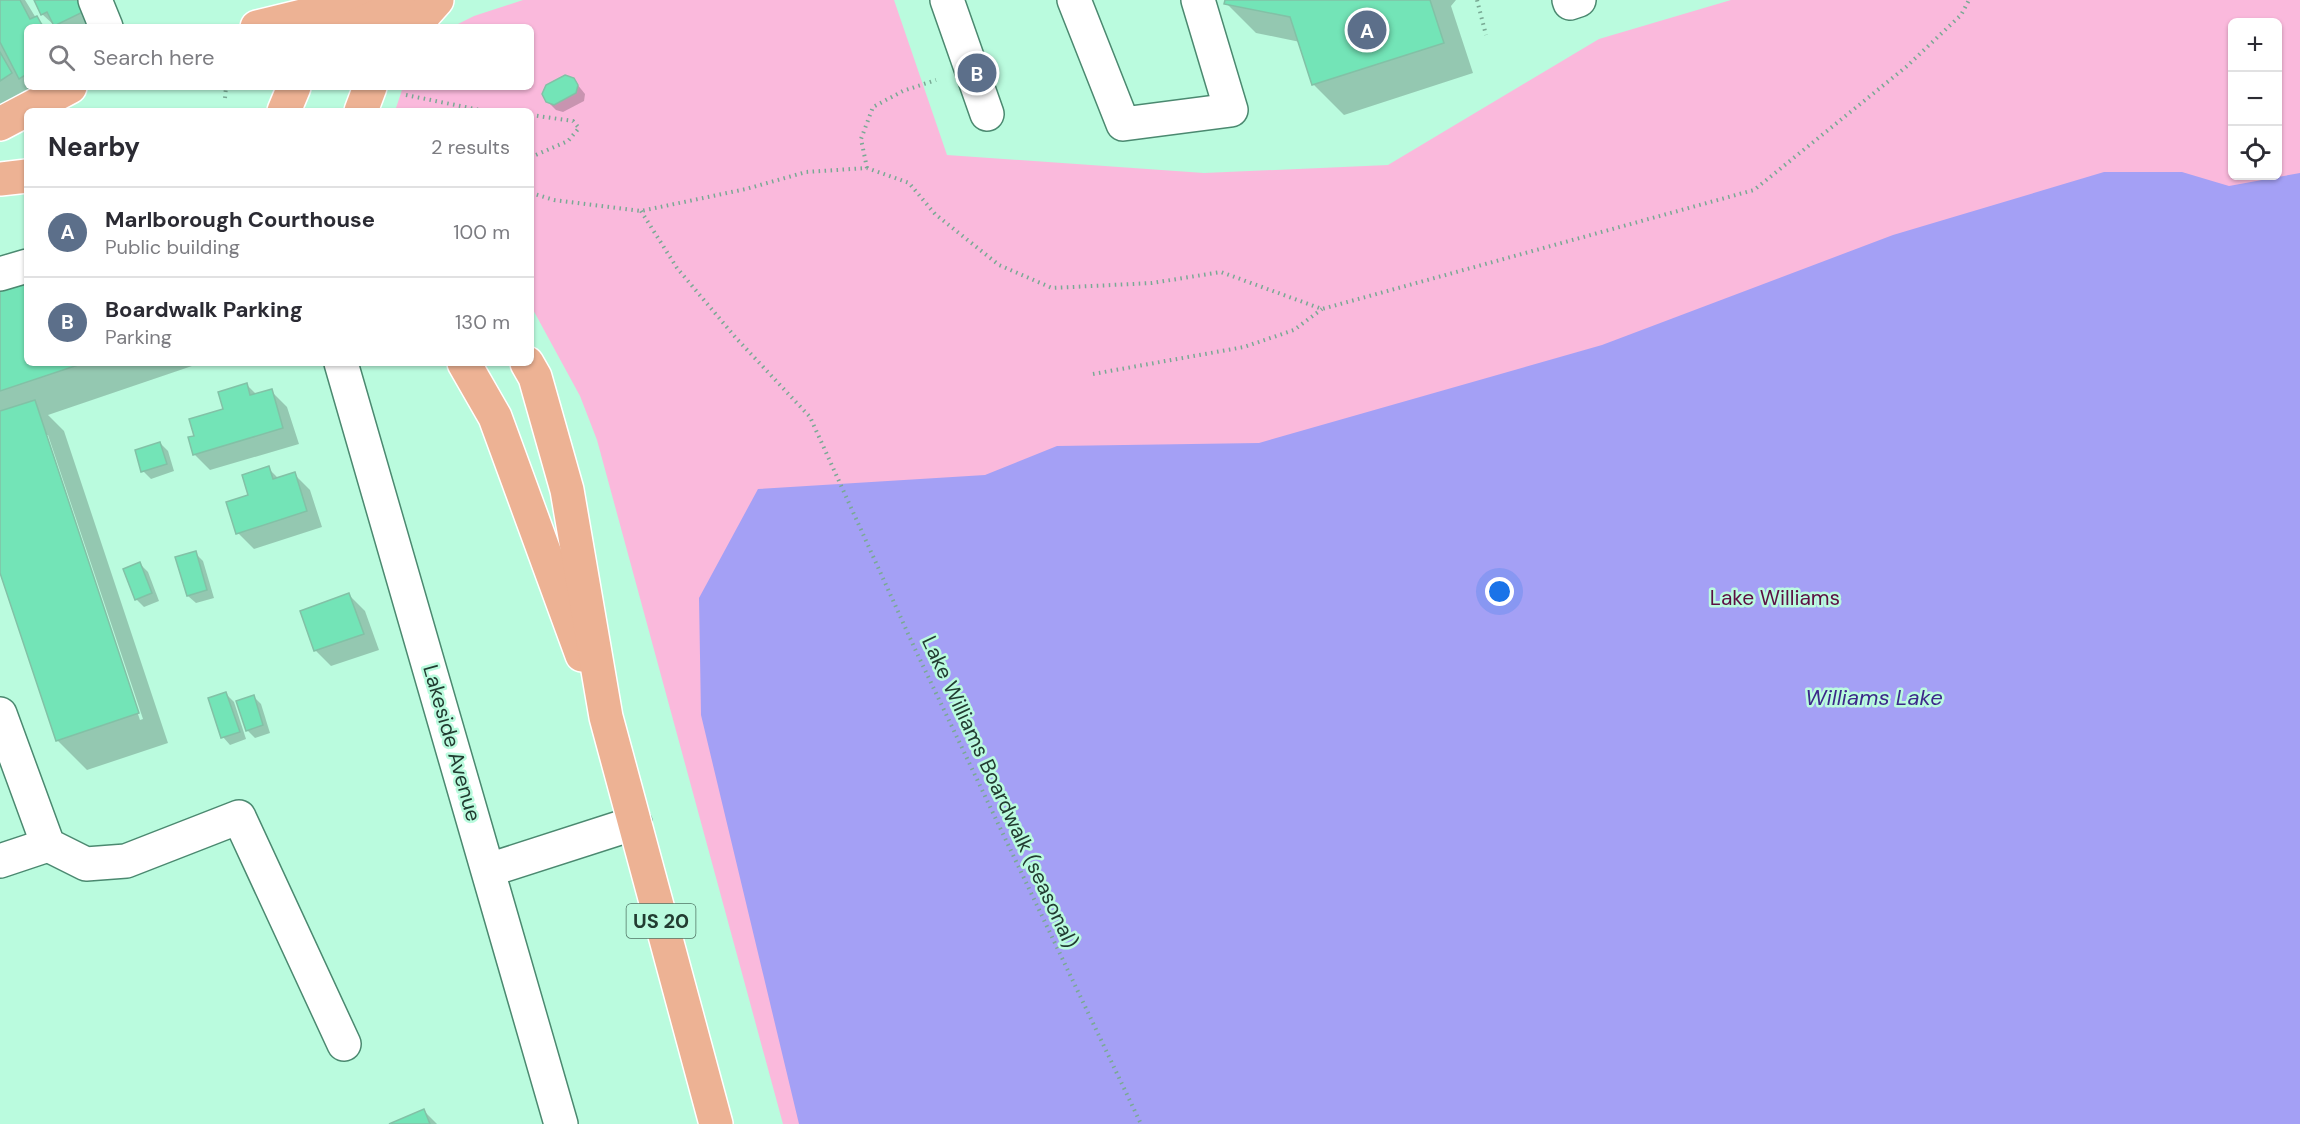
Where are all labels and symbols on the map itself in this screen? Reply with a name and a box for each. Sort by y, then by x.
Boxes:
pin: A [1348,8,1386,52]
pin: B [958,50,996,96]
your location [1485,577,1514,606]
park label: Lake Williams [1710,584,1840,612]
street label: Lake Williams Boardwalk (seasonal) [915,631,1085,953]
street label: Lakeside Avenue [416,661,488,825]
water label: Williams Lake [1805,683,1943,712]
road number: US 20 [626,904,696,938]

